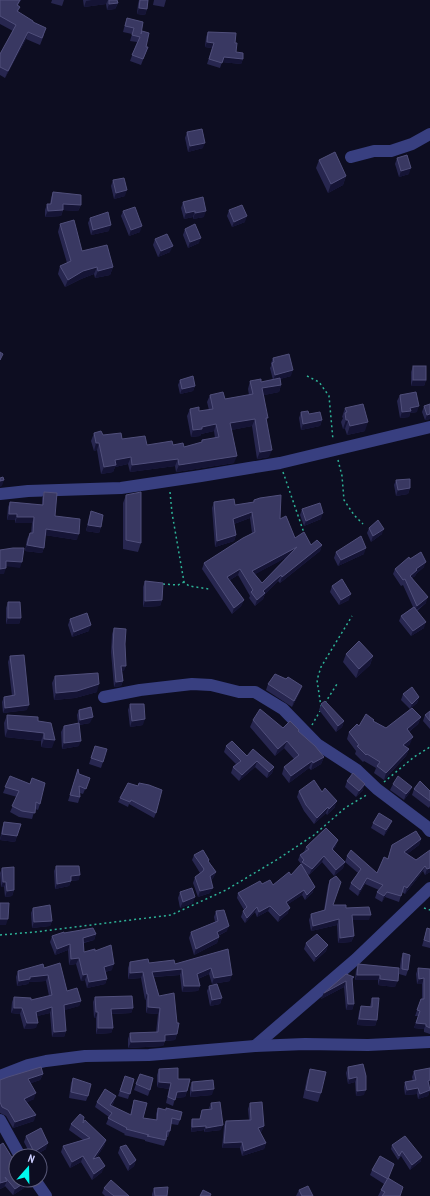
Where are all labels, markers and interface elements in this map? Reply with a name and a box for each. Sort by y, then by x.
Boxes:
north arrow [8,1148,48,1188]
text: N [26,1151,37,1166]

